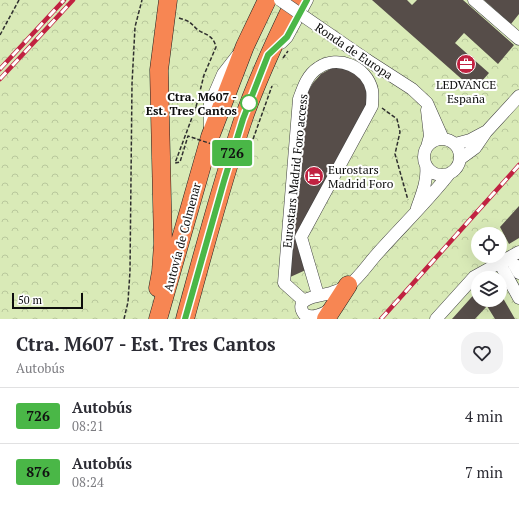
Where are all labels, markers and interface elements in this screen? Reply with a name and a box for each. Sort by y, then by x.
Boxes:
street label: Ronda de Europa [312,20,396,82]
office icon: LEDVANCE España [455,53,477,75]
place label: LEDVANCE España [436,77,496,106]
place label: Ctra. M607 - Est. Tres Cantos [146,89,238,118]
street label: Eurostars Madrid Foro access [279,93,311,249]
marker: Ctra. M607 - Est. Tres Cantos [240,94,258,112]
line badge: 726 [209,140,255,166]
text: 726 [220,143,244,162]
place label: Eurostars Madrid Foro [328,162,394,191]
hotel icon: Eurostars Madrid Foro [303,165,325,187]
street label: Autovía de Colmenar [160,181,204,293]
map controls [471,227,507,307]
button: locate [471,227,507,263]
button: layers [471,271,507,307]
scale bar [12,291,83,310]
text: 50 m [18,293,42,307]
text: Ctra. M607 - Est. Tres Cantos [16,331,276,356]
button: heart [461,332,503,374]
text: Autobús [16,359,65,377]
text: Autobús [72,397,132,417]
text: 726 [26,406,50,425]
text: 4 min [465,406,503,426]
text: 08:21 [72,417,104,435]
text: Autobús [72,453,132,473]
text: 876 [26,462,50,481]
text: 7 min [465,462,503,482]
text: 08:24 [72,473,104,491]

